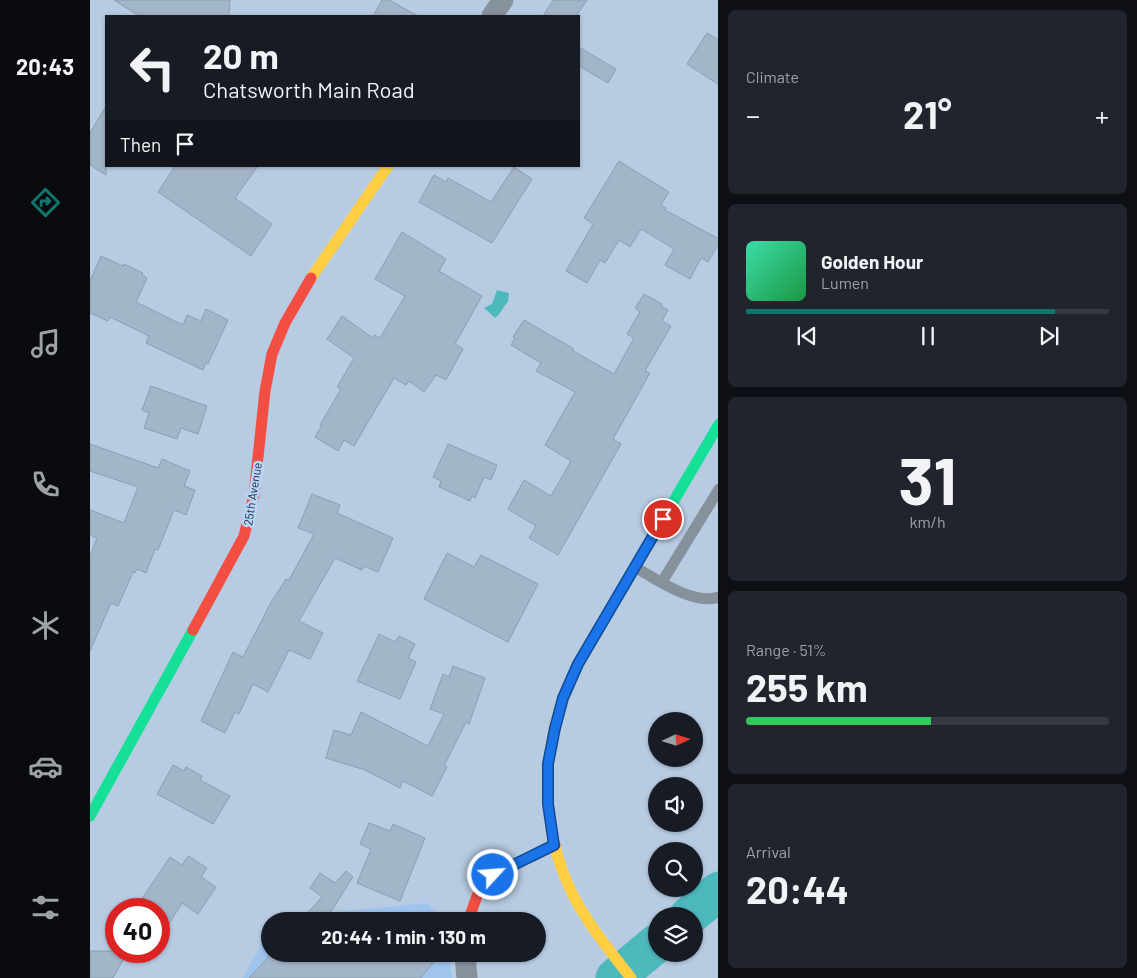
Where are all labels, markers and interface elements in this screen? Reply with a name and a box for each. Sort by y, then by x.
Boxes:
text: 20 m [203,34,279,76]
icon: left [120,35,185,100]
text: 20:43 [16,53,74,79]
text: Climate [746,67,799,86]
text: Chatsworth Main Road [203,76,415,102]
text: 21° [903,91,952,137]
text: − [746,98,760,132]
text: + [1095,98,1109,132]
icon: arrive [171,130,199,158]
text: Then [120,133,161,156]
icon: directions [28,185,63,220]
text: Golden Hour [821,250,923,273]
text: Lumen [821,273,869,292]
icon: previous [793,322,821,350]
icon: pause [914,322,942,350]
icon: next [1035,322,1063,350]
icon: music [28,326,63,361]
text: 31 [899,440,956,518]
street label: 25th Avenue [240,461,264,527]
icon: phone [28,467,63,502]
pin [642,498,684,540]
icon: arrive [649,505,677,533]
text: km/h [909,512,946,531]
icon: climate [28,608,63,643]
text: Range · 51% [746,640,826,659]
text: 255 km [746,664,868,710]
north arrow [648,712,702,768]
map controls [648,712,703,962]
icon: car [28,749,63,784]
button: sound [648,777,703,832]
button: search [648,842,703,897]
text: Arrival [746,842,791,861]
position arrow [466,848,518,900]
text: 20:44 [746,866,849,912]
icon: filters [28,890,63,925]
speed limit sign: 40 [105,898,170,963]
button: layers [648,907,703,962]
text: 20:44 · 1 min · 130 m [321,925,486,948]

